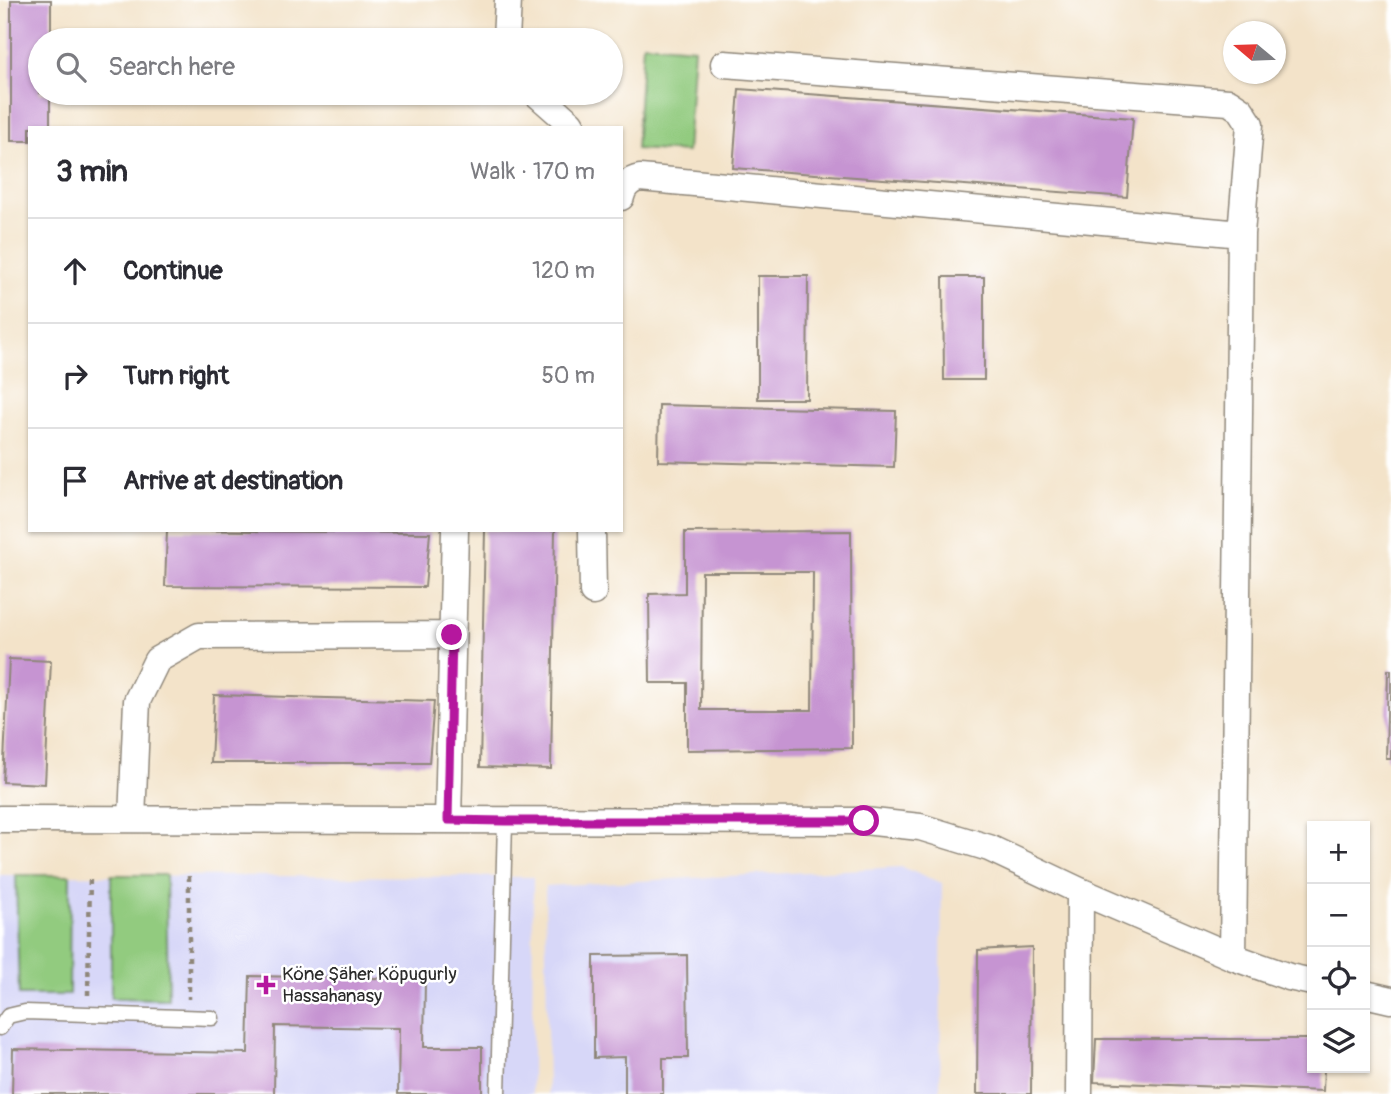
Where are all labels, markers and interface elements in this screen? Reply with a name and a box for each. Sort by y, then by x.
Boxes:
north arrow [1223,21,1286,84]
search box [28,28,623,105]
icon: search [52,48,90,86]
text: Search here [108,51,235,83]
text: 3 min [56,153,128,190]
text: Walk · 170 m [470,157,595,186]
icon: ahead [56,252,94,290]
text: Continue [123,255,223,287]
text: 120 m [532,256,595,285]
icon: right [56,357,94,395]
text: Turn right [123,360,229,392]
text: 50 m [541,361,595,390]
icon: arrive [56,462,94,500]
text: Arrive at destination [123,465,343,497]
route end [436,619,467,650]
route start [848,805,879,836]
map controls [1307,821,1370,1073]
button: + [1307,821,1370,884]
button: − [1307,884,1370,947]
button: locate [1307,947,1370,1010]
place label: Köne Şäher Köpugurly Hassahanasy [282,962,457,1008]
marker: Köne Şäher Köpugurly Hassahanasy [256,975,276,995]
button: layers [1307,1010,1370,1073]

